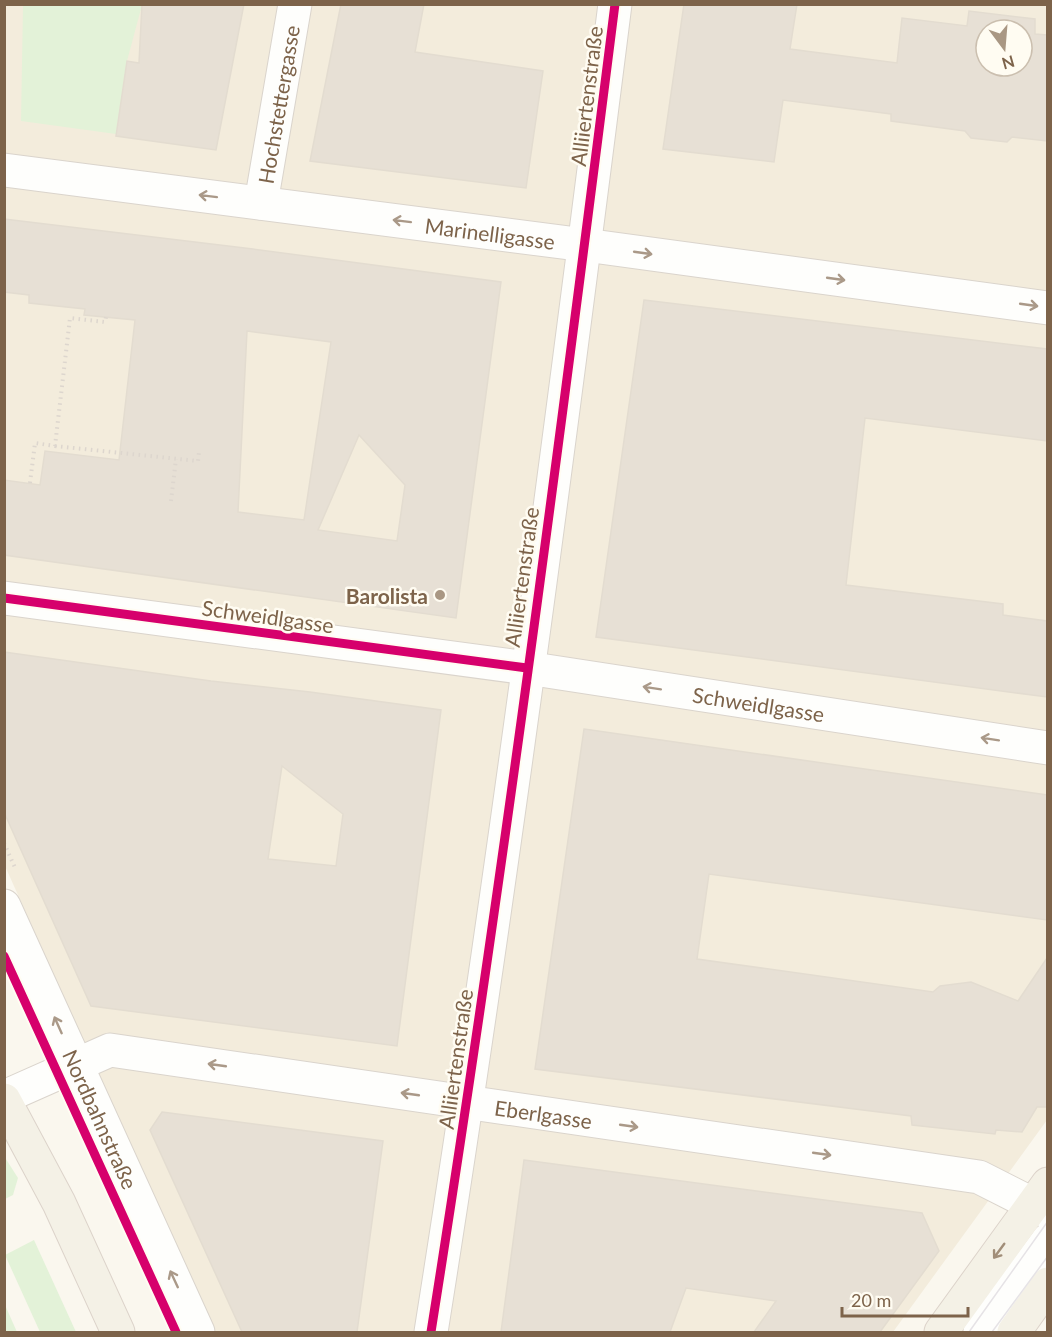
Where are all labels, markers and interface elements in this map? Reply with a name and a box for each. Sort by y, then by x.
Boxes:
north arrow [974,18,1034,78]
street label: Hochstettergasse [252,23,304,186]
street label: Alliiertenstraße [565,25,607,167]
text: N [1000,52,1017,74]
one-way arrow [199,191,219,202]
street label: Marinelligasse [424,212,556,254]
one-way arrow [392,216,412,227]
one-way arrow [632,247,652,258]
one-way arrow [826,274,845,285]
one-way arrow [1019,300,1039,311]
street label: Alliiertenstraße [499,505,543,649]
place label: Barolista [346,583,428,608]
marker: Barolista [433,588,447,602]
street label: Schweidlgasse [200,594,336,638]
street label: Schweidlgasse [691,681,826,726]
one-way arrow [642,682,662,693]
one-way arrow [980,734,1000,745]
street label: Alliiertenstraße [433,987,477,1131]
one-way arrow [52,1017,63,1035]
street label: Nordbahnstraße [58,1045,143,1192]
one-way arrow [207,1060,227,1071]
one-way arrow [400,1088,420,1099]
street label: Eberlgasse [493,1094,594,1133]
one-way arrow [619,1120,639,1131]
one-way arrow [812,1148,832,1159]
one-way arrow [993,1243,1005,1259]
one-way arrow [167,1271,179,1289]
scale bar [842,1280,968,1318]
text: 20 m [851,1289,891,1311]

